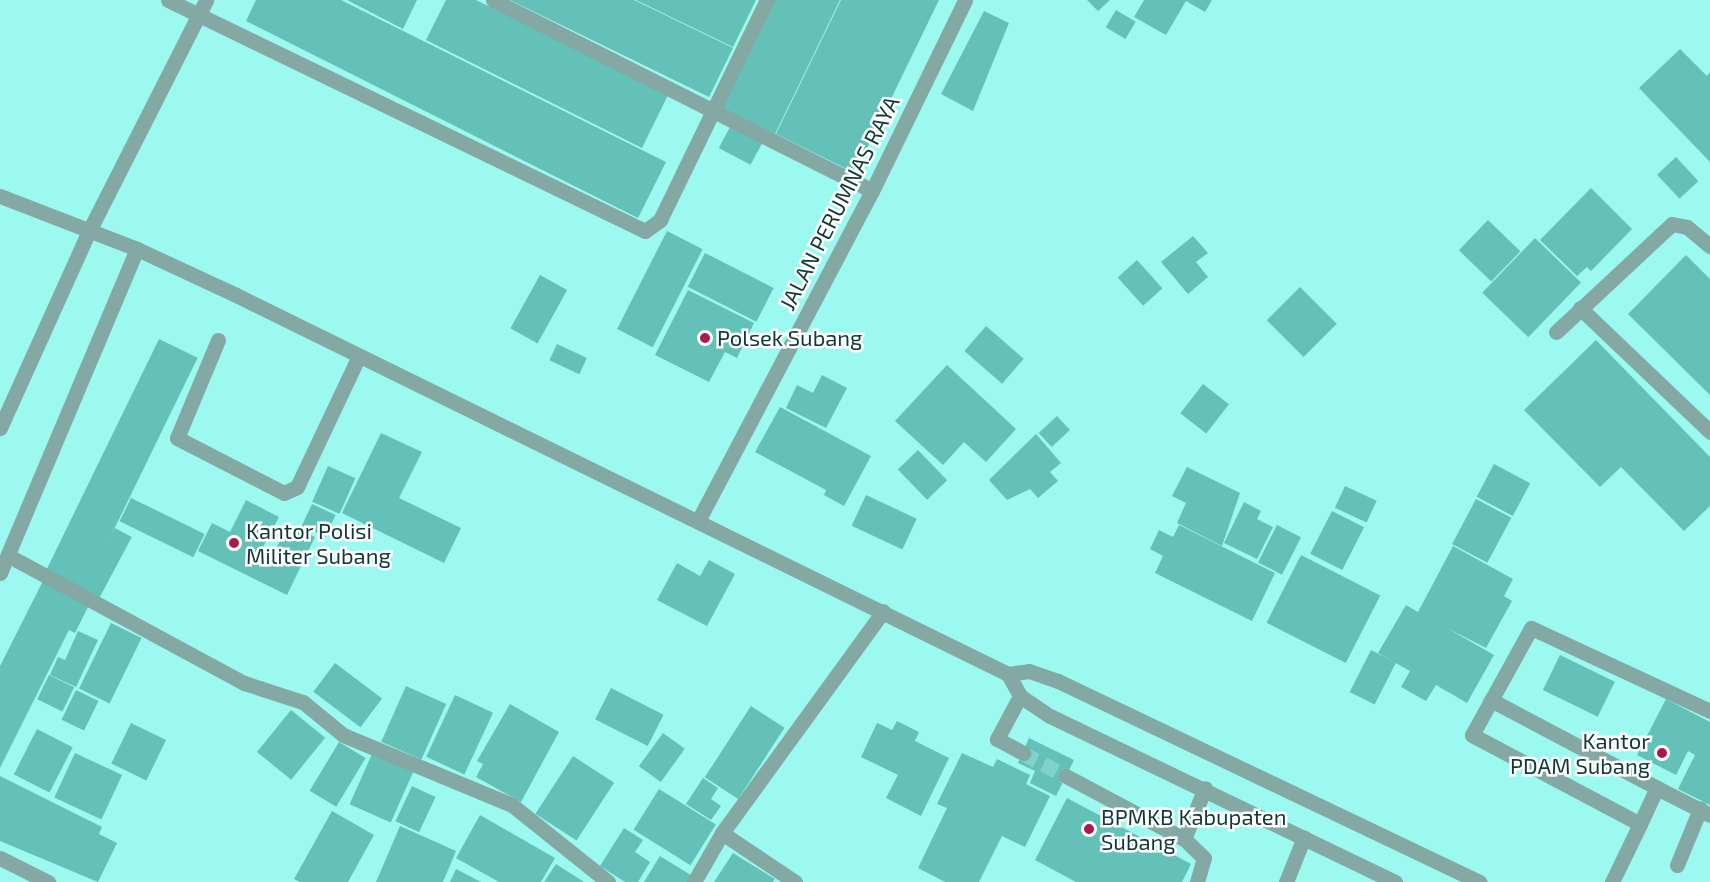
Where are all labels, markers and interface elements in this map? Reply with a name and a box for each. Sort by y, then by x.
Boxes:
street label: JALAN PERUMNAS RAYA [773,91,905,315]
place label: Polsek Subang [717,325,863,351]
marker: Polsek Subang [698,331,712,345]
place label: Kantor Polisi Militer Subang [246,517,391,568]
marker: Kantor Polisi Militer Subang [227,536,241,550]
place label: Kantor PDAM Subang [1510,727,1650,778]
marker: Kantor PDAM Subang [1655,746,1669,760]
place label: BPMKB Kabupaten Subang [1101,803,1286,854]
marker: BPMKB Kabupaten Subang [1082,822,1096,836]

